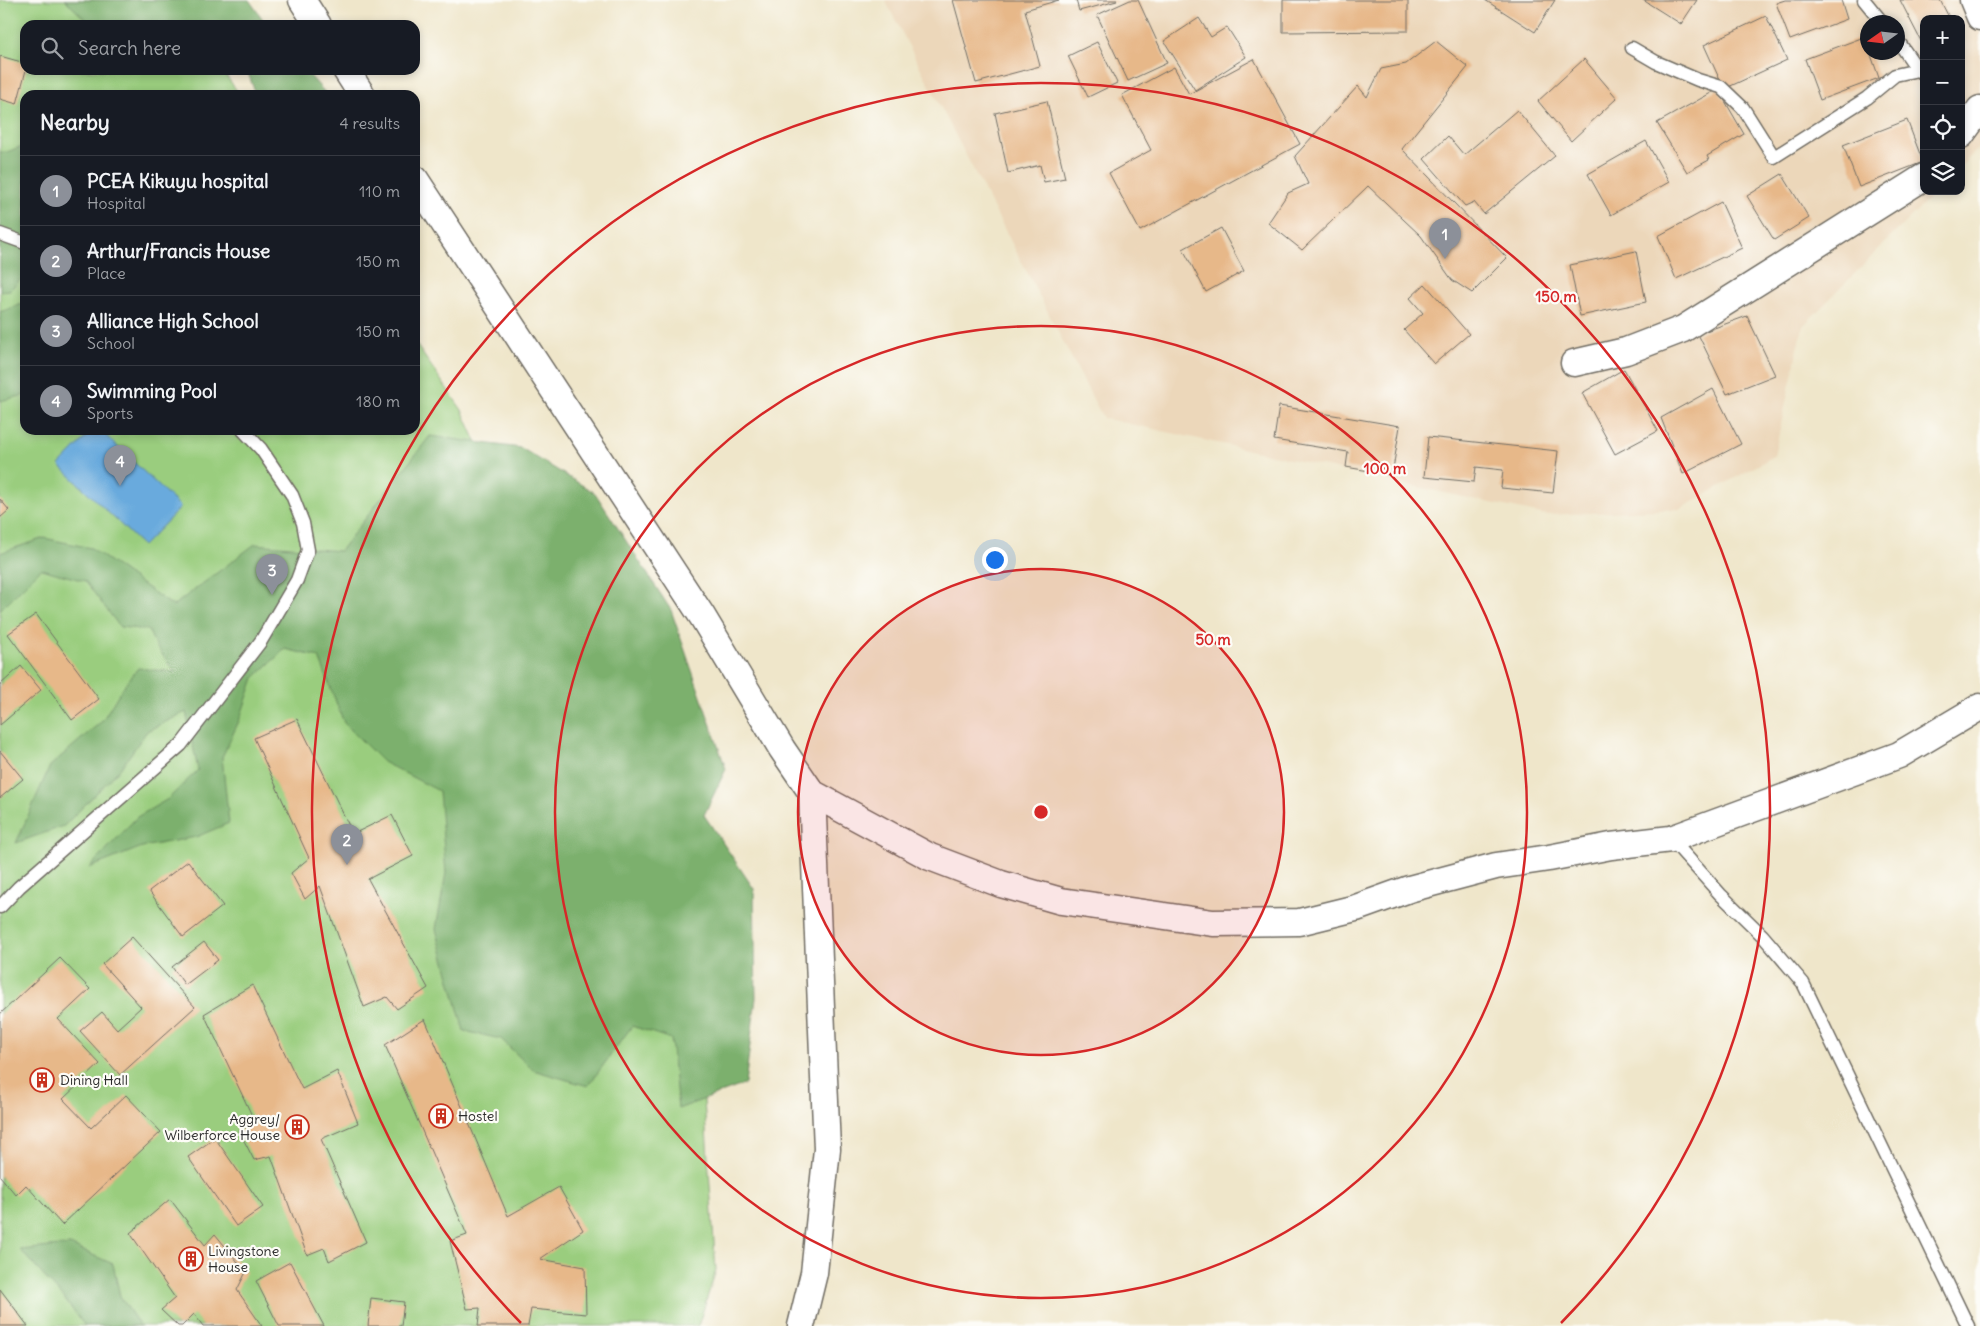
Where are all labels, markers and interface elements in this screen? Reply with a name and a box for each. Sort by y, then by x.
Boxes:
north arrow [1860,15,1905,60]
map controls [1920,15,1965,195]
button: + [1920,15,1965,60]
search box [20,20,420,75]
icon: search [38,34,66,62]
text: Search here [78,36,181,60]
button: − [1920,60,1965,105]
button: locate [1920,105,1965,150]
text: Nearby [40,109,110,136]
text: 4 results [339,113,400,133]
button: layers [1920,150,1965,195]
text: PCEA Kikuyu hospital [87,169,269,193]
text: 1 [53,181,59,201]
text: 110 m [359,181,400,201]
text: Hospital [87,193,146,213]
pin: 1 [1429,218,1461,259]
text: Arthur/Francis House [87,239,270,263]
text: 2 [52,251,60,271]
text: 150 m [356,251,400,271]
text: Place [87,263,126,283]
text: 150 m [1535,287,1577,306]
text: Alliance High School [87,309,259,333]
text: 3 [51,321,61,341]
text: 150 m [356,321,400,341]
text: School [87,333,135,353]
text: Swimming Pool [87,379,217,403]
text: 4 [51,391,61,411]
text: 180 m [356,391,400,411]
text: Sports [87,403,133,423]
pin: 4 [104,445,136,486]
text: 100 m [1364,459,1406,478]
your location [982,547,1008,573]
pin: 3 [256,554,288,595]
text: 50 m [1195,630,1231,649]
centre of rings [1032,803,1050,821]
pin: 2 [331,824,363,865]
building icon: Dining Hall [29,1067,55,1093]
place label: Dining Hall [60,1071,128,1089]
building icon: Hostel [428,1103,454,1129]
place label: Hostel [458,1107,498,1125]
place label: Aggrey/ Wilberforce House [164,1110,280,1144]
building icon: Aggrey/ Wilberforce House [284,1114,310,1140]
place label: Livingstone House [208,1242,279,1276]
building icon: Livingstone House [178,1246,204,1272]

